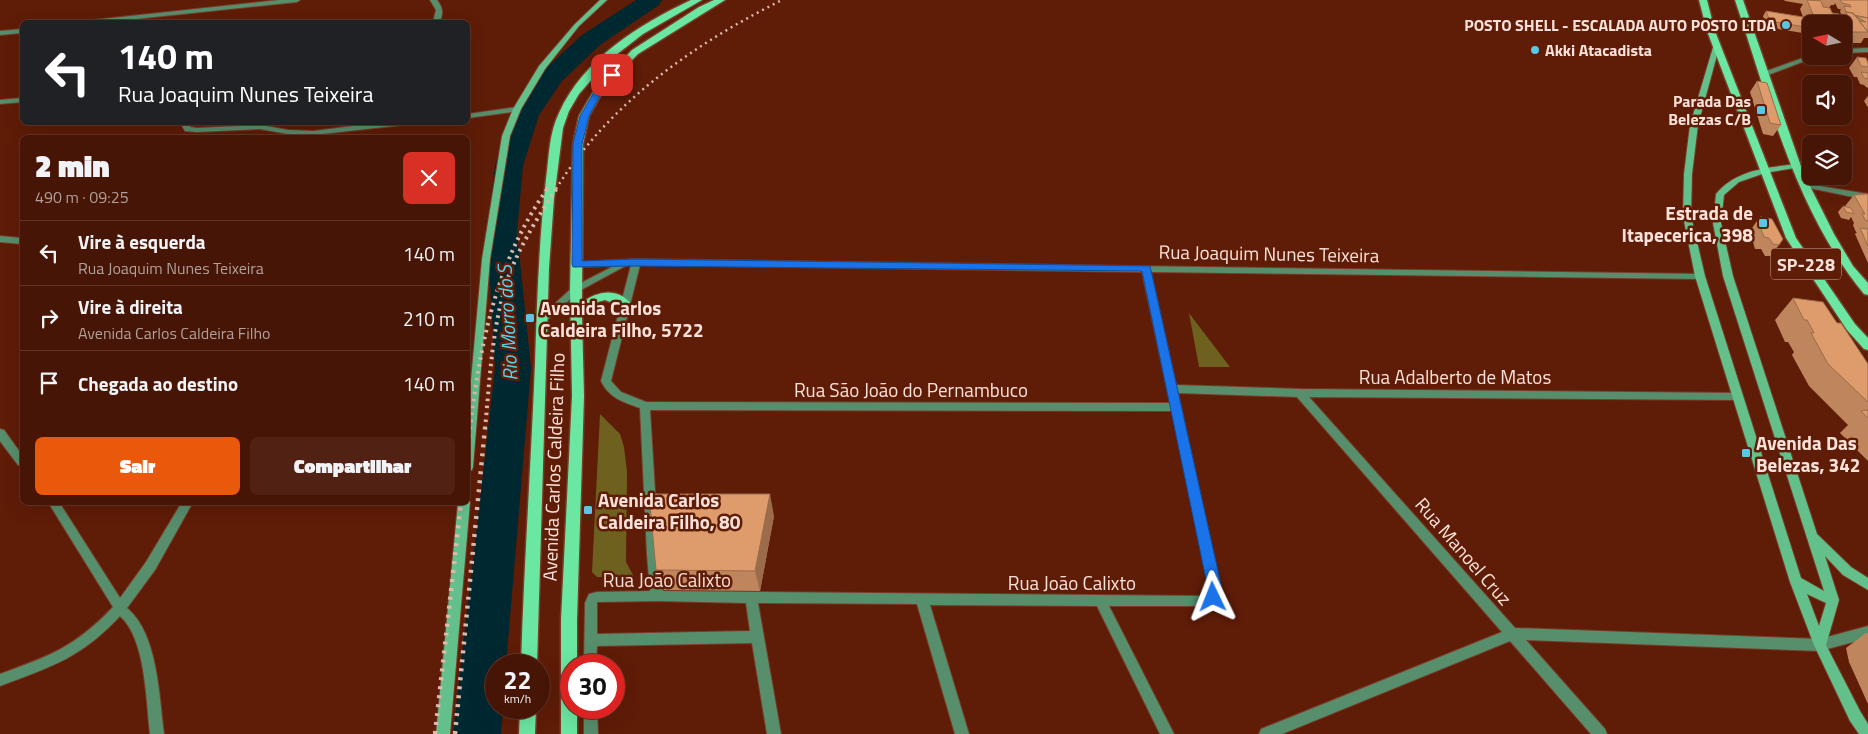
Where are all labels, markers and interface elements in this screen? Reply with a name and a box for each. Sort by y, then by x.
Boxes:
place label: POSTO SHELL - ESCALADA AUTO POSTO LTDA [1464,13,1776,37]
north arrow [1802,15,1852,65]
map controls [1802,15,1852,185]
marker: POSTO SHELL - ESCALADA AUTO POSTO LTDA [1780,19,1792,31]
text: 140 m [118,29,214,83]
place label: Akki Atacadista [1545,38,1652,62]
icon: left [35,40,100,105]
marker: Akki Atacadista [1529,44,1541,56]
pin [591,54,633,96]
icon: arrive [598,61,626,89]
button: sound [1802,75,1852,125]
text: Rua Joaquim Nunes Teixeira [118,77,374,111]
place label: Parada Das Belezas C/B [1668,89,1751,131]
marker: Parada Das Belezas C/B [1755,104,1767,116]
button: layers [1802,135,1852,185]
text: 2 min [35,143,110,189]
button: close [403,152,455,204]
text: 490 m · 09:25 [35,185,129,209]
place label: Estrada de Itapecerica, 398 [1622,198,1753,249]
marker: Estrada de Itapecerica, 398 [1757,217,1769,229]
text: Vire à esquerda [78,227,206,256]
street label: Rua Joaquim Nunes Teixeira [1158,237,1380,269]
icon: left [35,239,63,267]
text: 140 m [403,239,455,268]
road number: SP-228 [1771,248,1841,280]
text: Rua Joaquim Nunes Teixeira [78,256,264,280]
water label: Rio Morro do S [488,262,526,382]
text: Vire à direita [78,292,183,321]
place label: Avenida Carlos Caldeira Filho, 5722 [540,293,704,344]
icon: right [35,304,63,332]
text: 210 m [403,304,455,333]
marker: Avenida Carlos Caldeira Filho, 5722 [524,312,536,324]
text: Avenida Carlos Caldeira Filho [78,321,271,345]
street label: Avenida Carlos Caldeira Filho [535,352,571,582]
street label: Rua Adalberto de Matos [1359,362,1551,391]
icon: arrive [35,369,63,397]
text: Chegada ao destino [78,369,238,398]
text: 140 m [403,369,455,398]
street label: Rua São João do Pernambuco [794,375,1028,404]
place label: Avenida Das Belezas, 342 [1756,428,1860,479]
button: Sair [35,437,240,495]
button: Compartilhar [250,437,455,495]
marker: Avenida Das Belezas, 342 [1740,447,1752,459]
place label: Avenida Carlos Caldeira Filho, 80 [598,485,741,536]
street label: Rua Manoel Cruz [1409,491,1519,611]
marker: Avenida Carlos Caldeira Filho, 80 [582,504,594,516]
street label: Rua João Calixto [603,565,731,594]
street label: Rua João Calixto [1008,568,1136,597]
position arrow [1186,570,1238,622]
speed limit sign: 30 [560,654,625,719]
text: 22 [503,661,532,699]
text: km/h [504,689,531,708]

